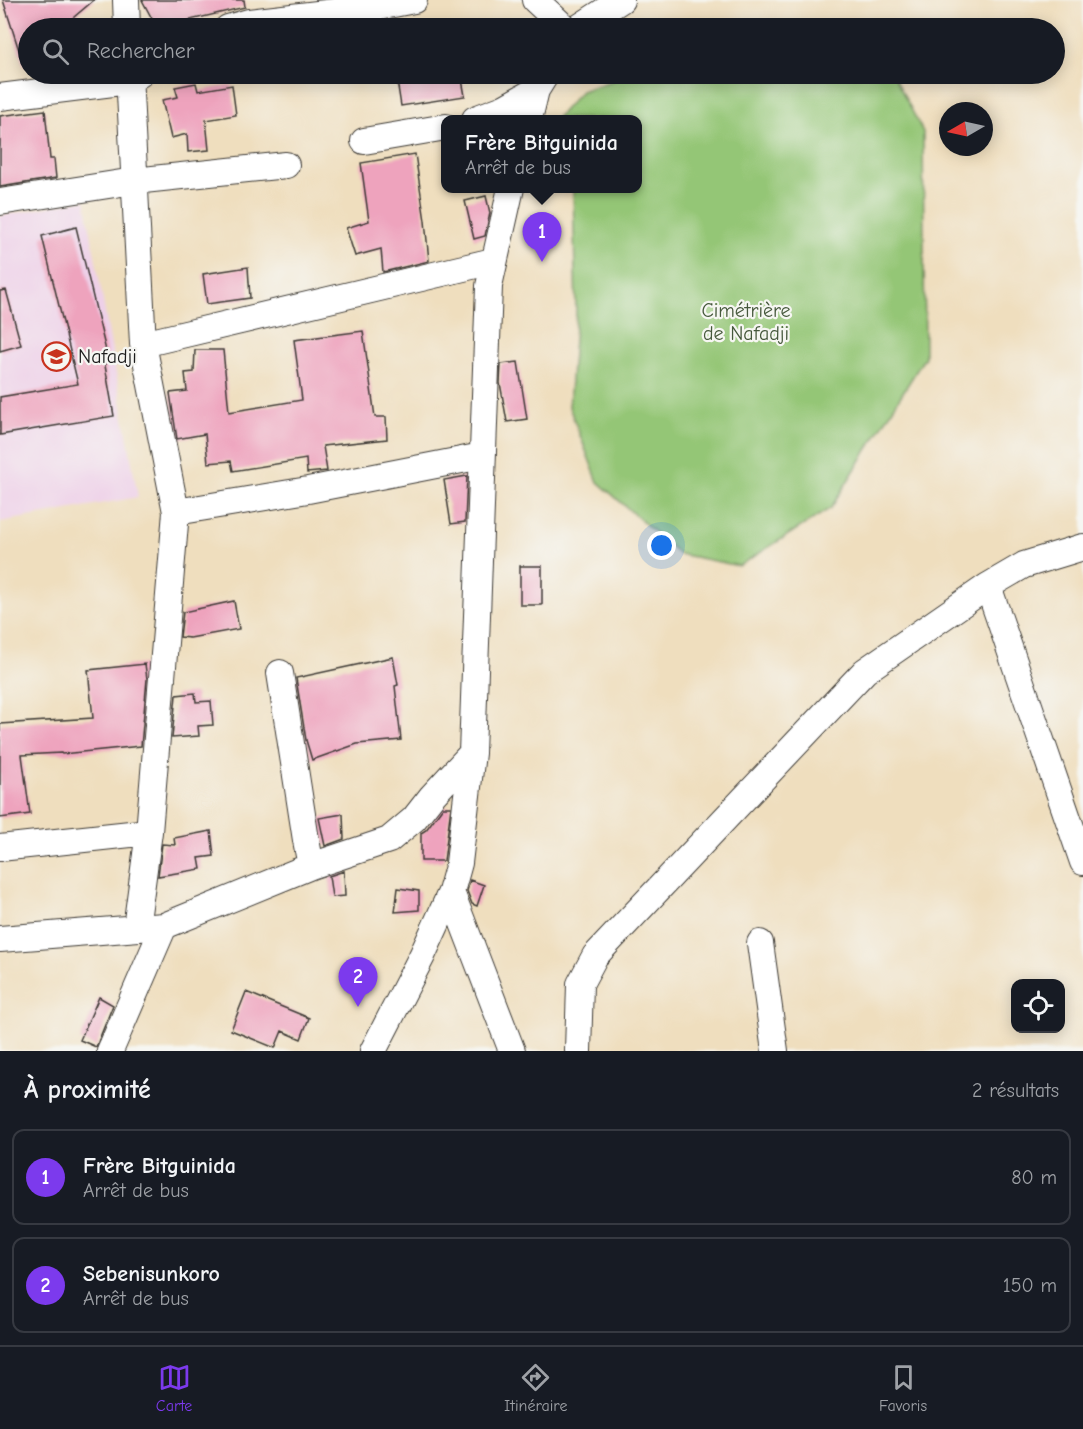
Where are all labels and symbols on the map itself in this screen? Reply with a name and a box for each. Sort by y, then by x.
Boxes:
north arrow [939,102,993,156]
pin: 1 [522,212,562,262]
park label: Cimétrière de Nafadji [701,299,791,345]
school or university icon: Nafadji [41,340,73,372]
place label: Nafadji [78,345,137,368]
your location [647,531,676,560]
pin: 2 [338,958,378,1007]

